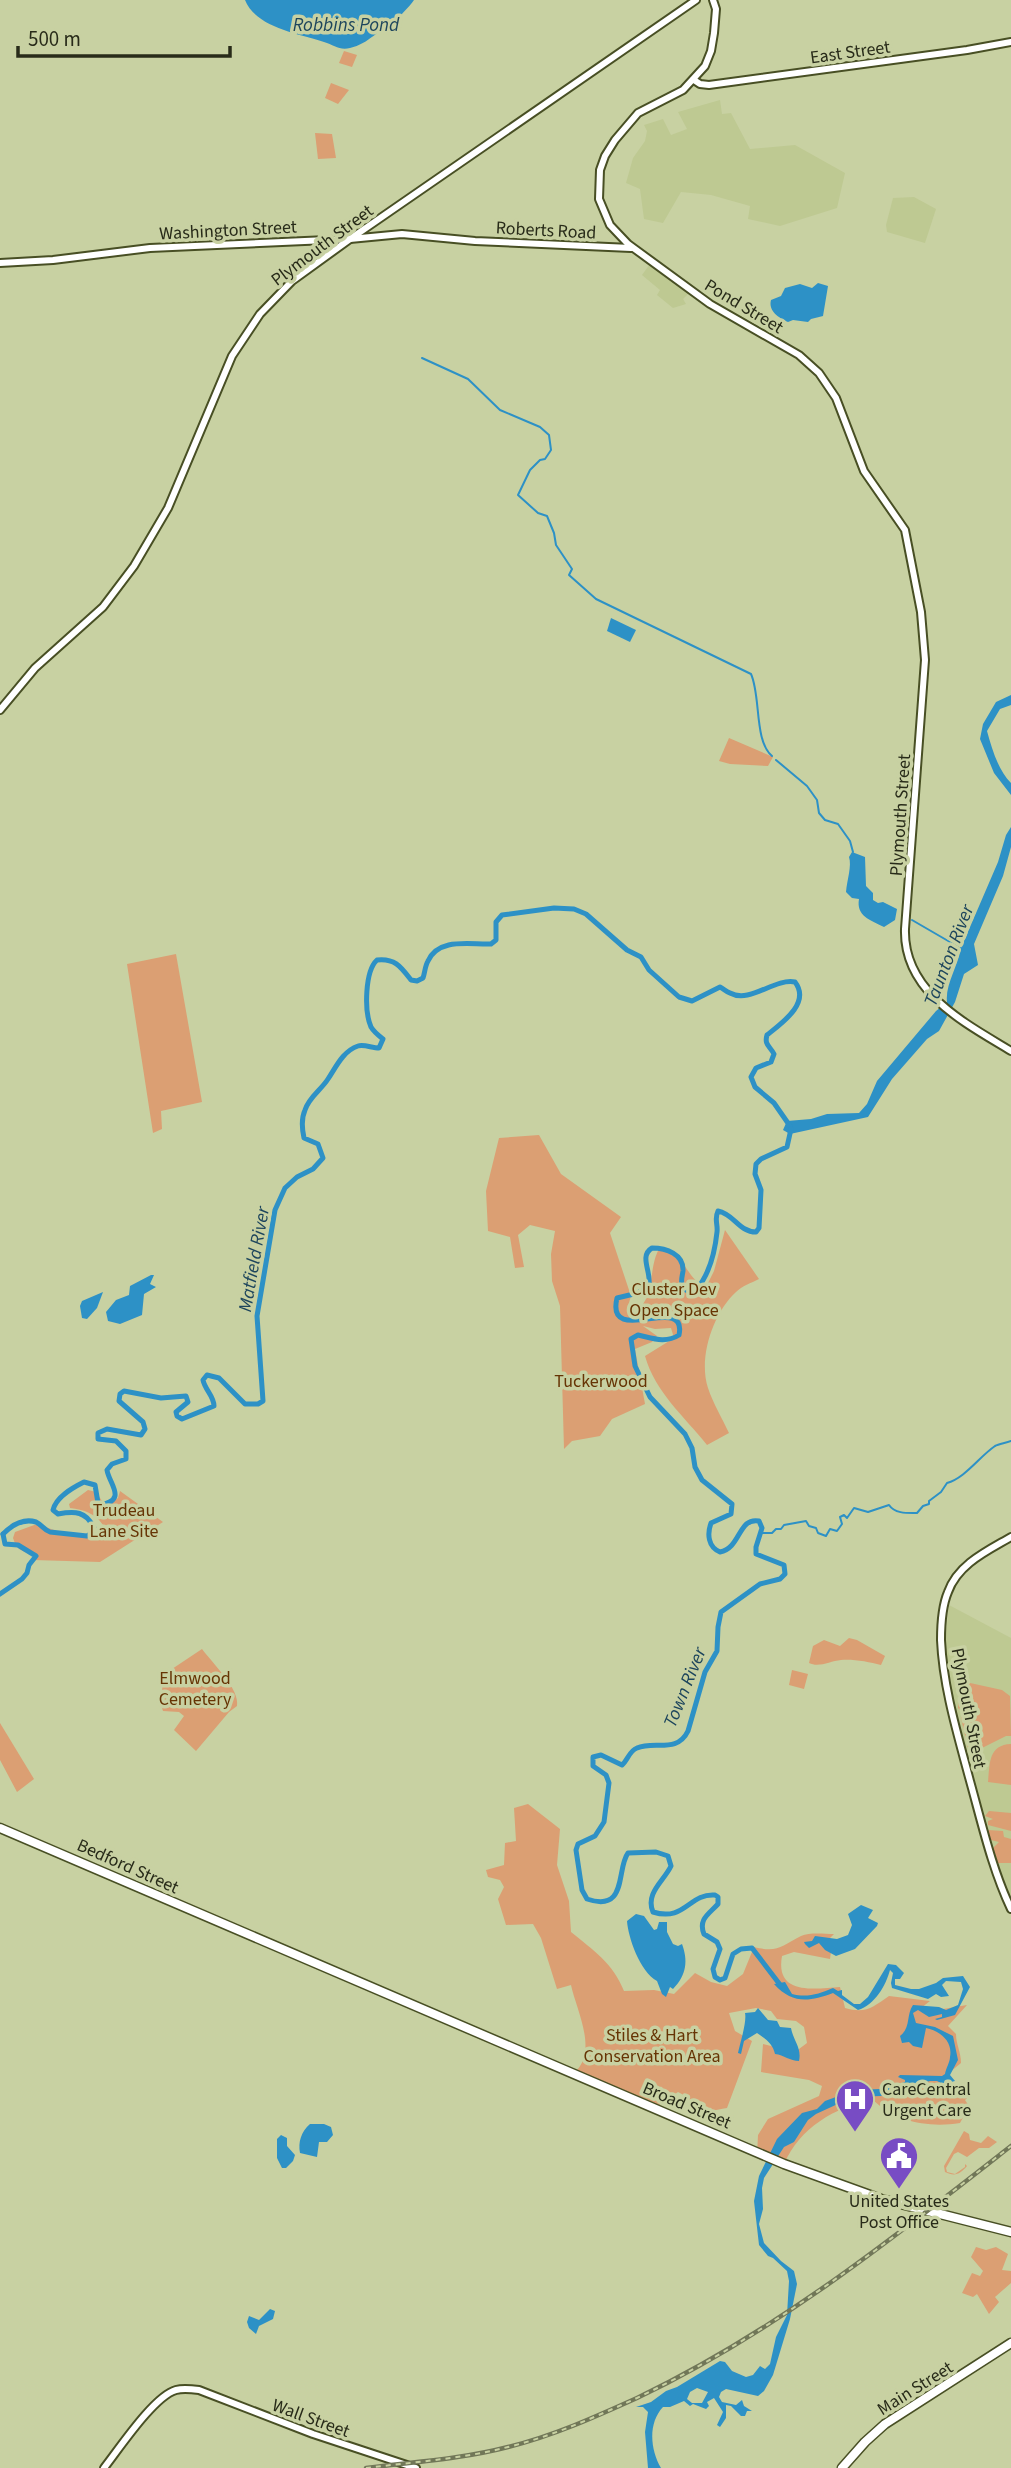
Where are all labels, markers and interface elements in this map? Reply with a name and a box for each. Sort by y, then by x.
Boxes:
water label: Robbins Pond [293,12,400,39]
scale bar [18,14,229,58]
text: 500 m [28,24,81,54]
street label: East Street [808,35,892,70]
street label: Plymouth Street [266,199,379,292]
street label: Washington Street [159,214,297,247]
street label: Roberts Road [495,215,597,246]
street label: Pond Street [700,273,788,340]
street label: Plymouth Street [884,753,917,877]
water label: Taunton River [918,899,982,1010]
water label: Matfield River [232,1203,277,1314]
park label: Cluster Dev Open Space [629,1277,719,1323]
park label: Tuckerwood [554,1369,648,1394]
park label: Trudeau Lane Site [90,1498,159,1544]
water label: Town River [657,1642,714,1732]
street label: Plymouth Street [945,1646,992,1770]
park label: Elmwood Cemetery [159,1666,232,1712]
street label: Bedford Street [73,1833,183,1900]
park label: Stiles & Hart Conservation Area [583,2023,721,2069]
street label: Broad Street [639,2076,735,2135]
place label: CareCentral Urgent Care [882,2077,971,2123]
hospital icon: CareCentral Urgent Care [834,2078,876,2133]
public building icon: United States Post Office [878,2135,920,2190]
place label: United States Post Office [849,2189,949,2235]
street label: Main Street [873,2355,958,2422]
street label: Wall Street [269,2393,353,2444]

